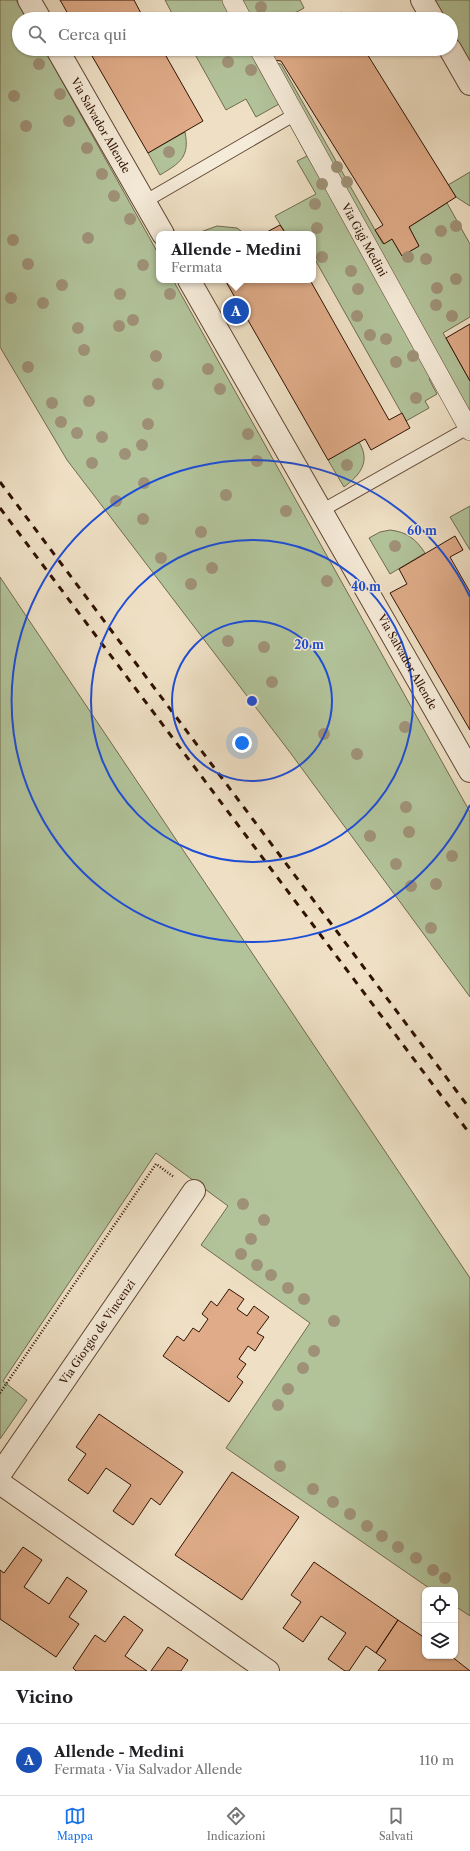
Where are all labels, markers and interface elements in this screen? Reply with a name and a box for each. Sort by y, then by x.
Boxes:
search box [12,12,458,56]
icon: search [26,23,48,45]
text: Cerca qui [58,25,127,44]
street label: Via Salvador Allende [67,74,134,176]
street label: Via Gigi Medini [338,200,391,279]
popup [156,231,316,283]
text: Allende - Medini [171,240,301,259]
text: Fermata [171,259,222,275]
pin: A [223,296,249,326]
text: 60 m [407,523,437,538]
text: 40 m [351,579,381,594]
street label: Via Salvador Allende [374,611,440,712]
text: 20 m [294,637,324,652]
centre of rings [245,694,259,708]
your location [232,733,252,753]
street label: Via Giorgio de Vincenzi [56,1277,138,1388]
map controls [422,1587,458,1659]
button: locate [422,1587,458,1623]
button: layers [422,1623,458,1659]
text: Vicino [16,1687,73,1707]
text: Allende - Medini [54,1742,184,1761]
text: A [24,1752,34,1768]
text: 110 m [419,1752,454,1768]
text: Fermata · Via Salvador Allende [54,1761,242,1777]
tab: Mappa [57,1805,93,1843]
tab: Indicazioni [207,1805,265,1843]
tab: Salvati [379,1805,413,1843]

